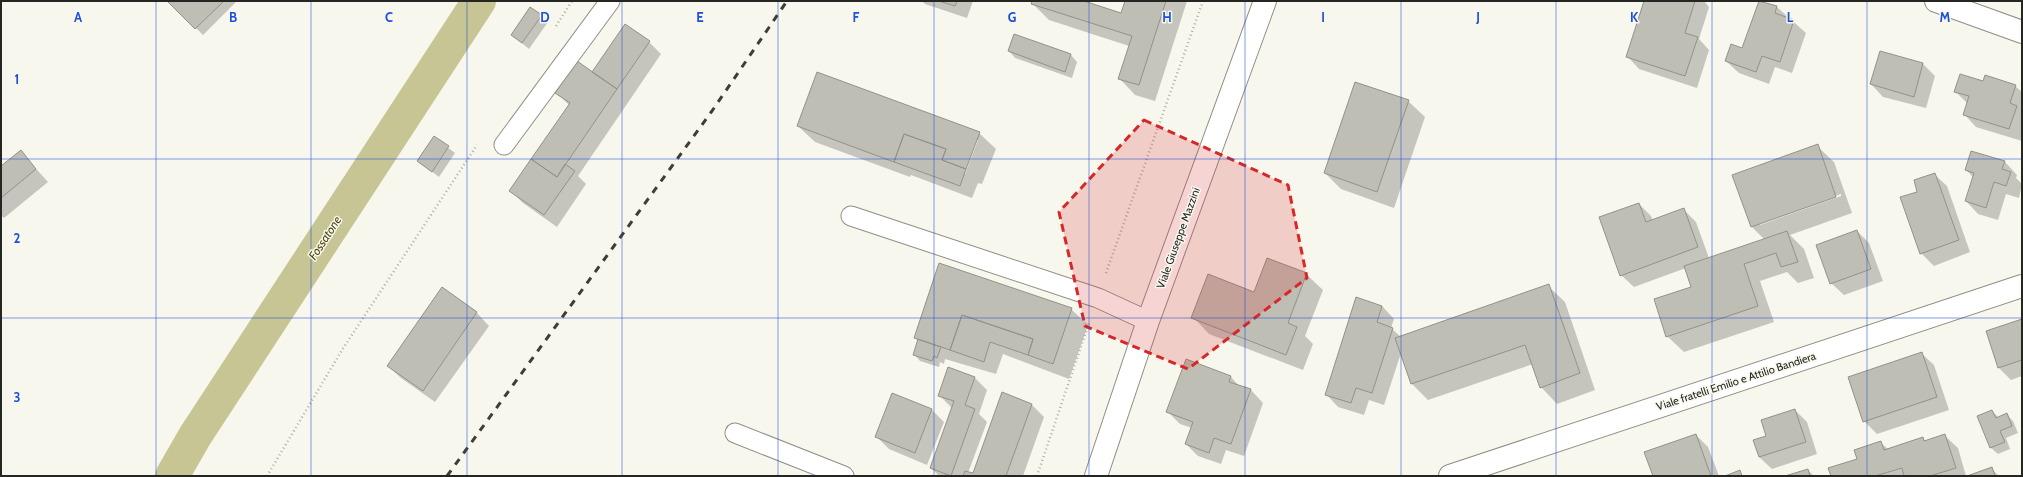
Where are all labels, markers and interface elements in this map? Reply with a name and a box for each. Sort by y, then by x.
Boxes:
text: A [74,9,83,25]
text: B [229,9,237,25]
text: C [385,9,393,25]
text: D [540,9,550,25]
text: E [696,9,704,25]
text: F [853,9,860,25]
text: G [1008,9,1017,25]
text: H [1162,9,1172,25]
text: I [1321,9,1325,25]
text: J [1475,9,1480,25]
text: K [1630,9,1639,25]
text: L [1787,9,1794,25]
text: M [1940,9,1951,25]
text: 1 [15,71,19,87]
street label: Viale Giuseppe Mazzini [1153,185,1203,291]
water label: Fossatone [305,213,344,262]
text: 2 [14,230,21,246]
street label: Viale fratelli Emilio e Attilio Bandiera [1654,348,1818,413]
text: 3 [13,389,21,405]

